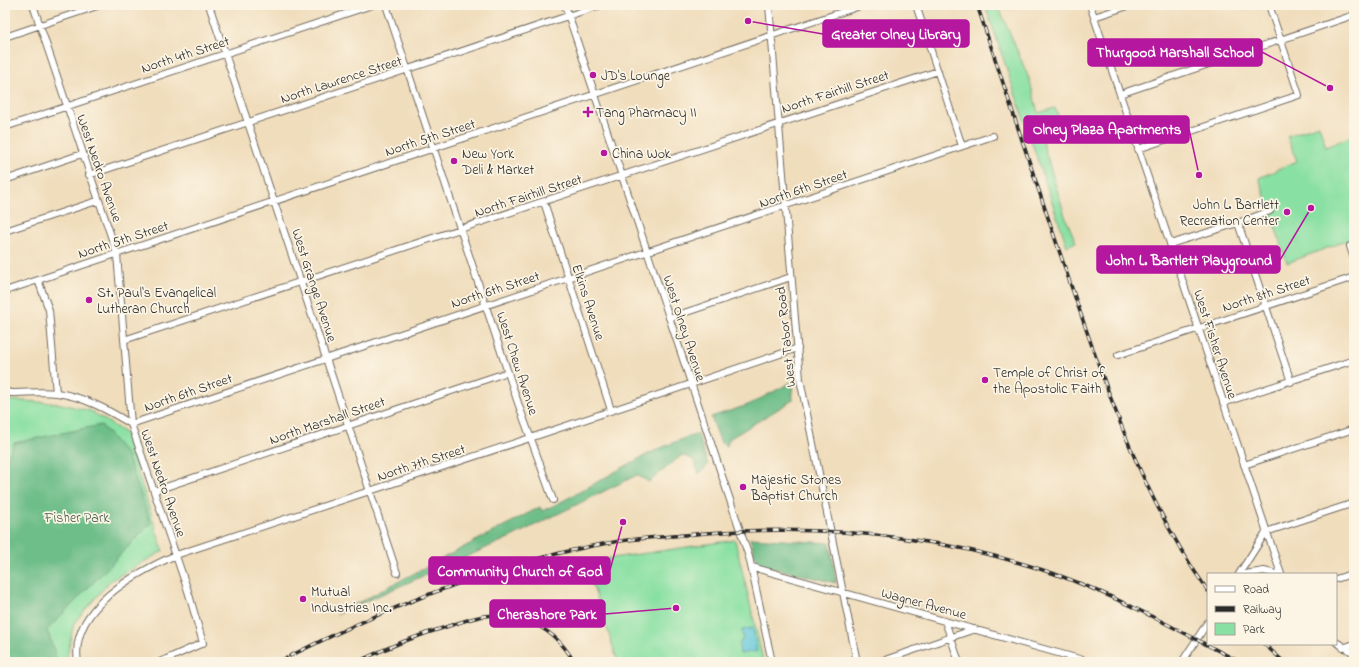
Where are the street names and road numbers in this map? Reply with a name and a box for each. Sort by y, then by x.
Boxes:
street label: North 4th Street [139,31,233,80]
street label: North Lawrence Street [278,51,405,110]
street label: North Fairhill Street [779,65,892,120]
street label: West Nedro Avenue [70,112,127,226]
street label: North 5th Street [382,114,479,163]
street label: North 6th Street [756,164,851,214]
street label: North Fairhill Street [472,169,585,224]
street label: North 5th Street [75,216,172,265]
street label: West Grange Avenue [284,226,342,346]
street label: Elkins Avenue [565,262,610,344]
street label: North 6th Street [448,266,543,315]
street label: North 8th Street [1220,270,1313,319]
street label: West Olney Avenue [656,273,711,385]
street label: West Tabor Road [771,285,802,388]
street label: West Fisher Avenue [1187,287,1242,403]
street label: West Chew Avenue [490,309,543,419]
street label: North 6th Street [141,368,236,418]
street label: North Marshall Street [267,392,388,451]
street label: West Nedro Avenue [134,427,191,541]
street label: North 7th Street [375,439,469,488]
street label: Wagner Avenue [878,583,969,627]

